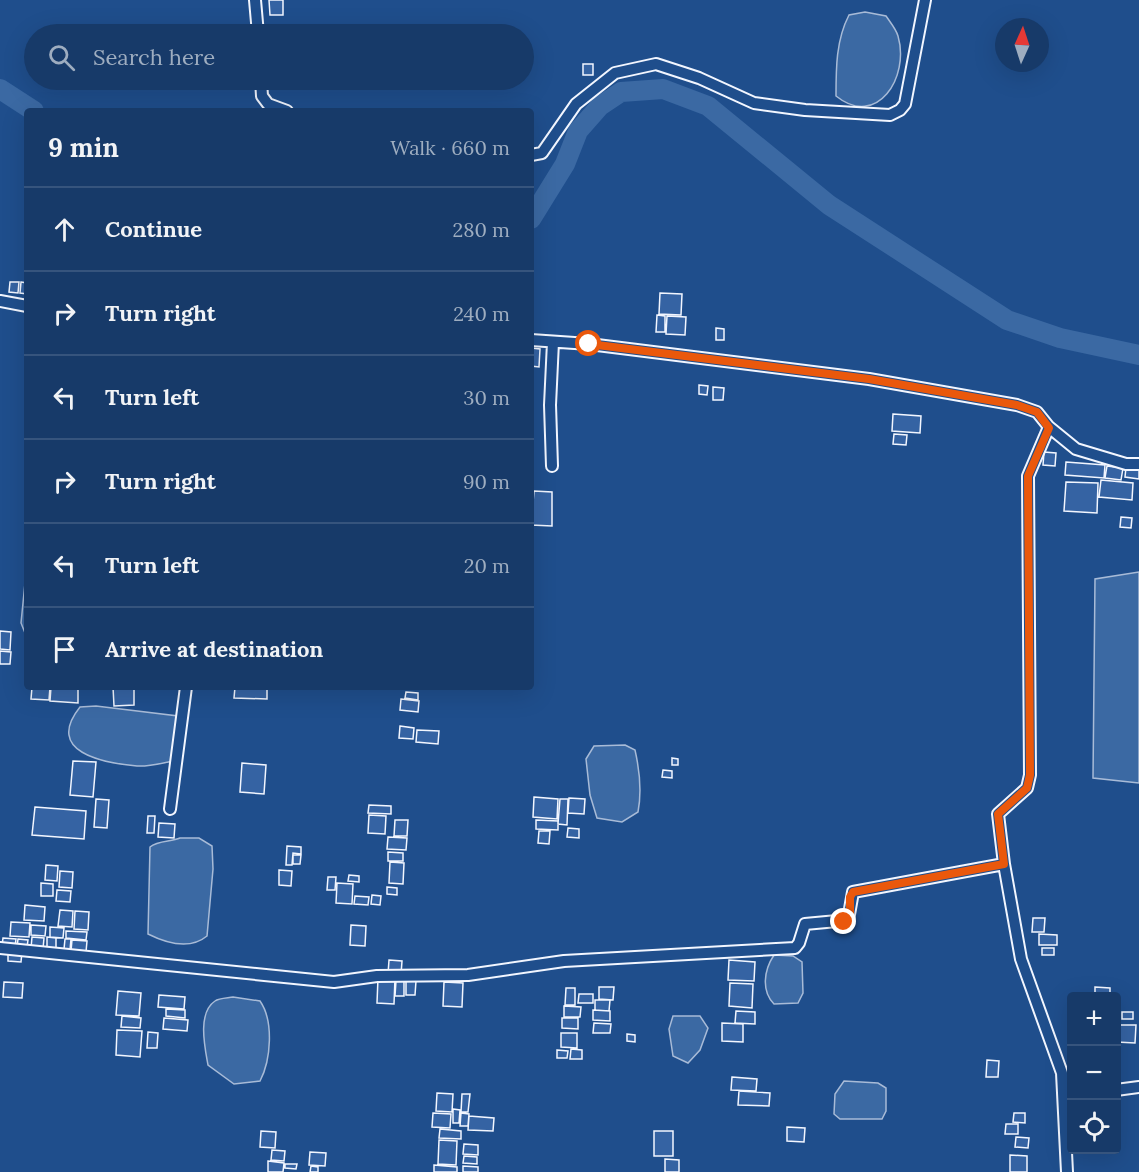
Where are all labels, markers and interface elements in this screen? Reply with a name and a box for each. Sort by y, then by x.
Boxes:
north arrow [995,18,1049,72]
search box [24,24,534,90]
icon: search [45,41,78,74]
text: Search here [93,43,215,71]
text: 9 min [48,131,119,164]
text: Walk · 660 m [390,135,510,160]
icon: ahead [48,213,81,246]
text: Continue [105,215,202,243]
text: 280 m [452,217,510,242]
icon: right [48,297,81,330]
text: Turn right [105,299,216,327]
text: 240 m [453,301,510,326]
route start [575,330,601,356]
icon: left [48,381,81,414]
text: Turn left [105,383,199,411]
text: 30 m [463,385,510,410]
icon: right [48,465,81,498]
text: Turn right [105,467,216,495]
text: 90 m [463,469,510,494]
icon: left [48,549,81,582]
text: Turn left [105,551,199,579]
text: 20 m [464,553,510,578]
icon: arrive [48,633,81,666]
text: Arrive at destination [105,635,323,663]
route end [830,908,856,934]
map controls [1067,992,1121,1154]
button: + [1067,992,1121,1046]
button: − [1067,1046,1121,1100]
button: locate [1067,1100,1121,1154]

